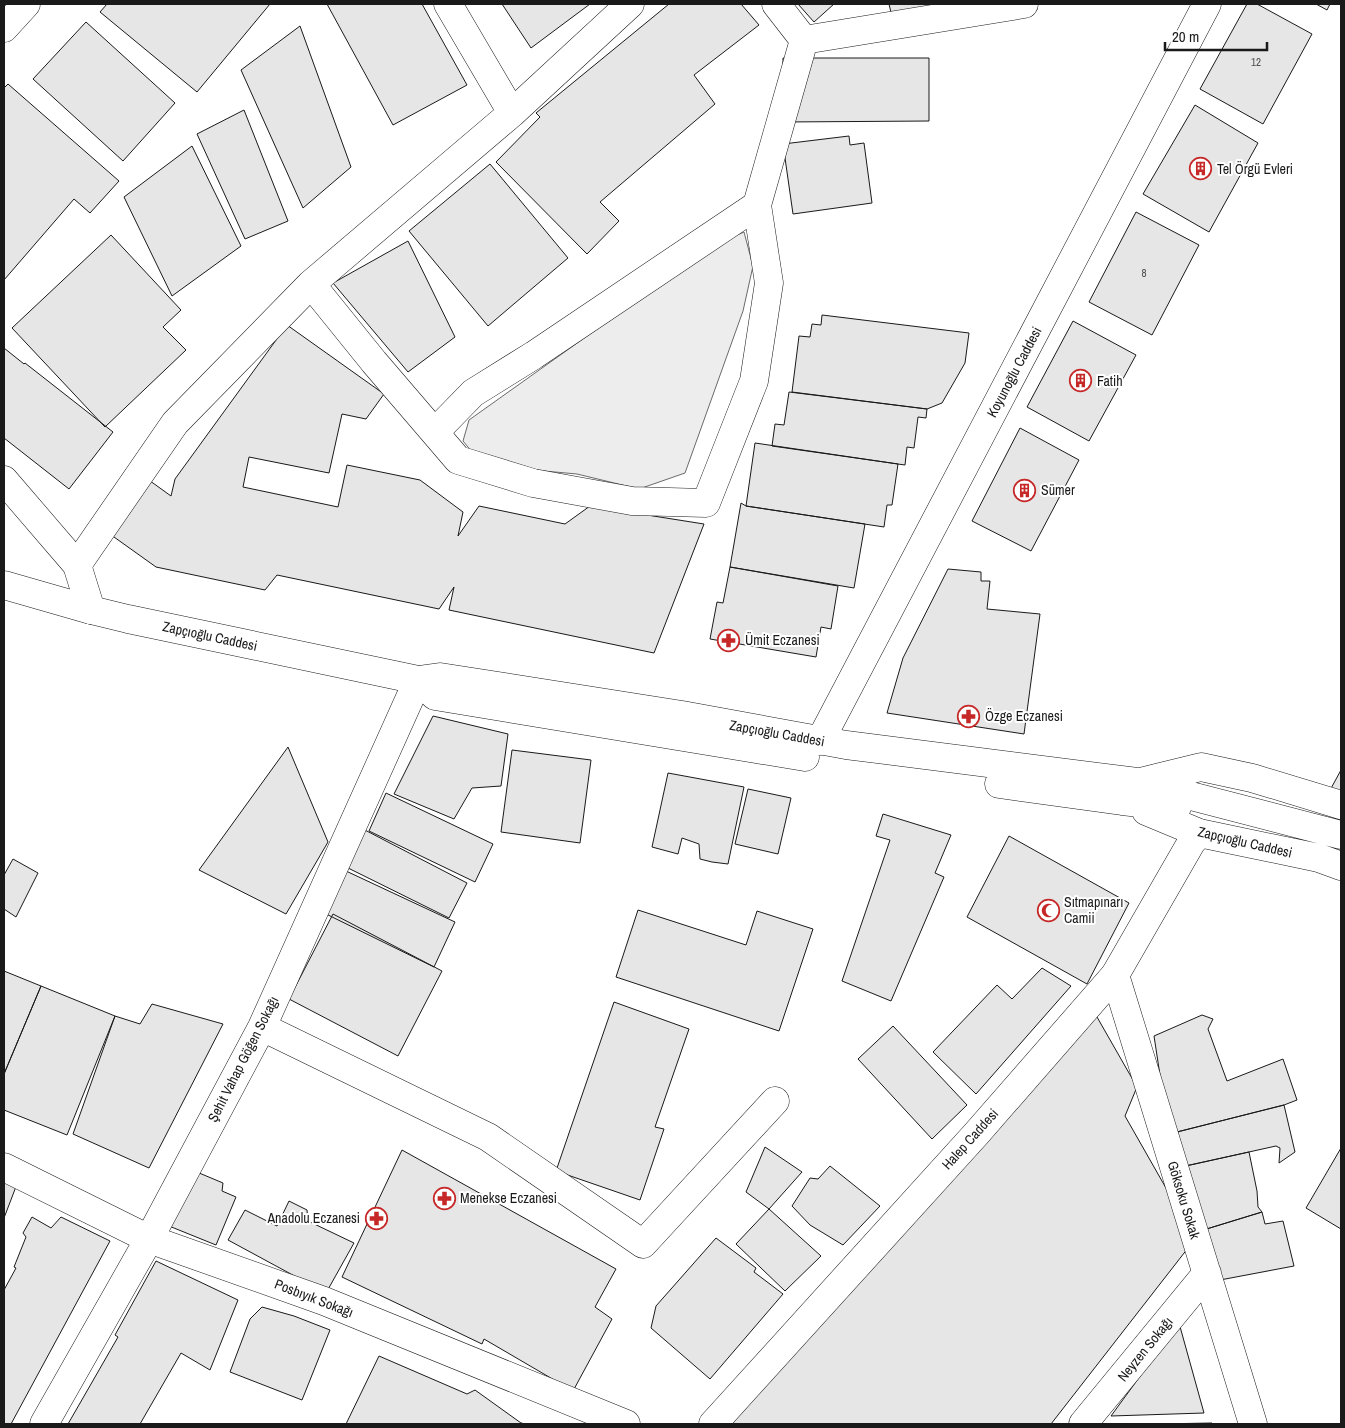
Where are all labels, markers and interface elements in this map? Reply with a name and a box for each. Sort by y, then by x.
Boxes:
scale bar [1165,20,1268,52]
text: 20 m [1172,26,1199,47]
house number: 12 [1251,55,1261,69]
building icon: Tel Örgü Evleri [1189,157,1213,181]
place label: Tel Örgü Evleri [1217,160,1293,178]
house number: 8 [1141,266,1147,280]
street label: Koyunoğlu Caddesi [983,324,1045,420]
building icon: Fatih [1069,369,1093,393]
place label: Fatih [1097,372,1123,390]
building icon: Sümer [1013,478,1037,502]
place label: Sümer [1041,481,1075,499]
street label: Zapçıoğlu Caddesi [161,617,259,655]
pharmacy icon: Ümit Eczanesi [717,628,741,652]
place label: Ümit Eczanesi [745,631,820,649]
pharmacy icon: Özge Eczanesi [957,704,981,728]
place label: Özge Eczanesi [985,707,1063,725]
street label: Zapçıoğlu Caddesi [728,716,826,750]
street label: Zapçıoğlu Caddesi [1196,822,1294,862]
place label: Sıtmapınarı Camii [1064,893,1123,927]
mosque icon: Sıtmapınarı Camii [1036,898,1060,922]
street label: Şehit Vahap Göğen Sokağı [203,993,283,1125]
street label: Halep Caddesi [938,1105,1002,1173]
street label: Göksoku Sokak [1164,1159,1204,1241]
pharmacy icon: Menekse Eczanesi [432,1186,456,1210]
place label: Menekse Eczanesi [460,1189,557,1207]
pharmacy icon: Anadolu Eczanesi [364,1206,388,1230]
place label: Anadolu Eczanesi [266,1209,360,1227]
street label: Posbıyık Sokağı [272,1275,356,1321]
street label: Neyzen Sokağı [1114,1313,1176,1385]

